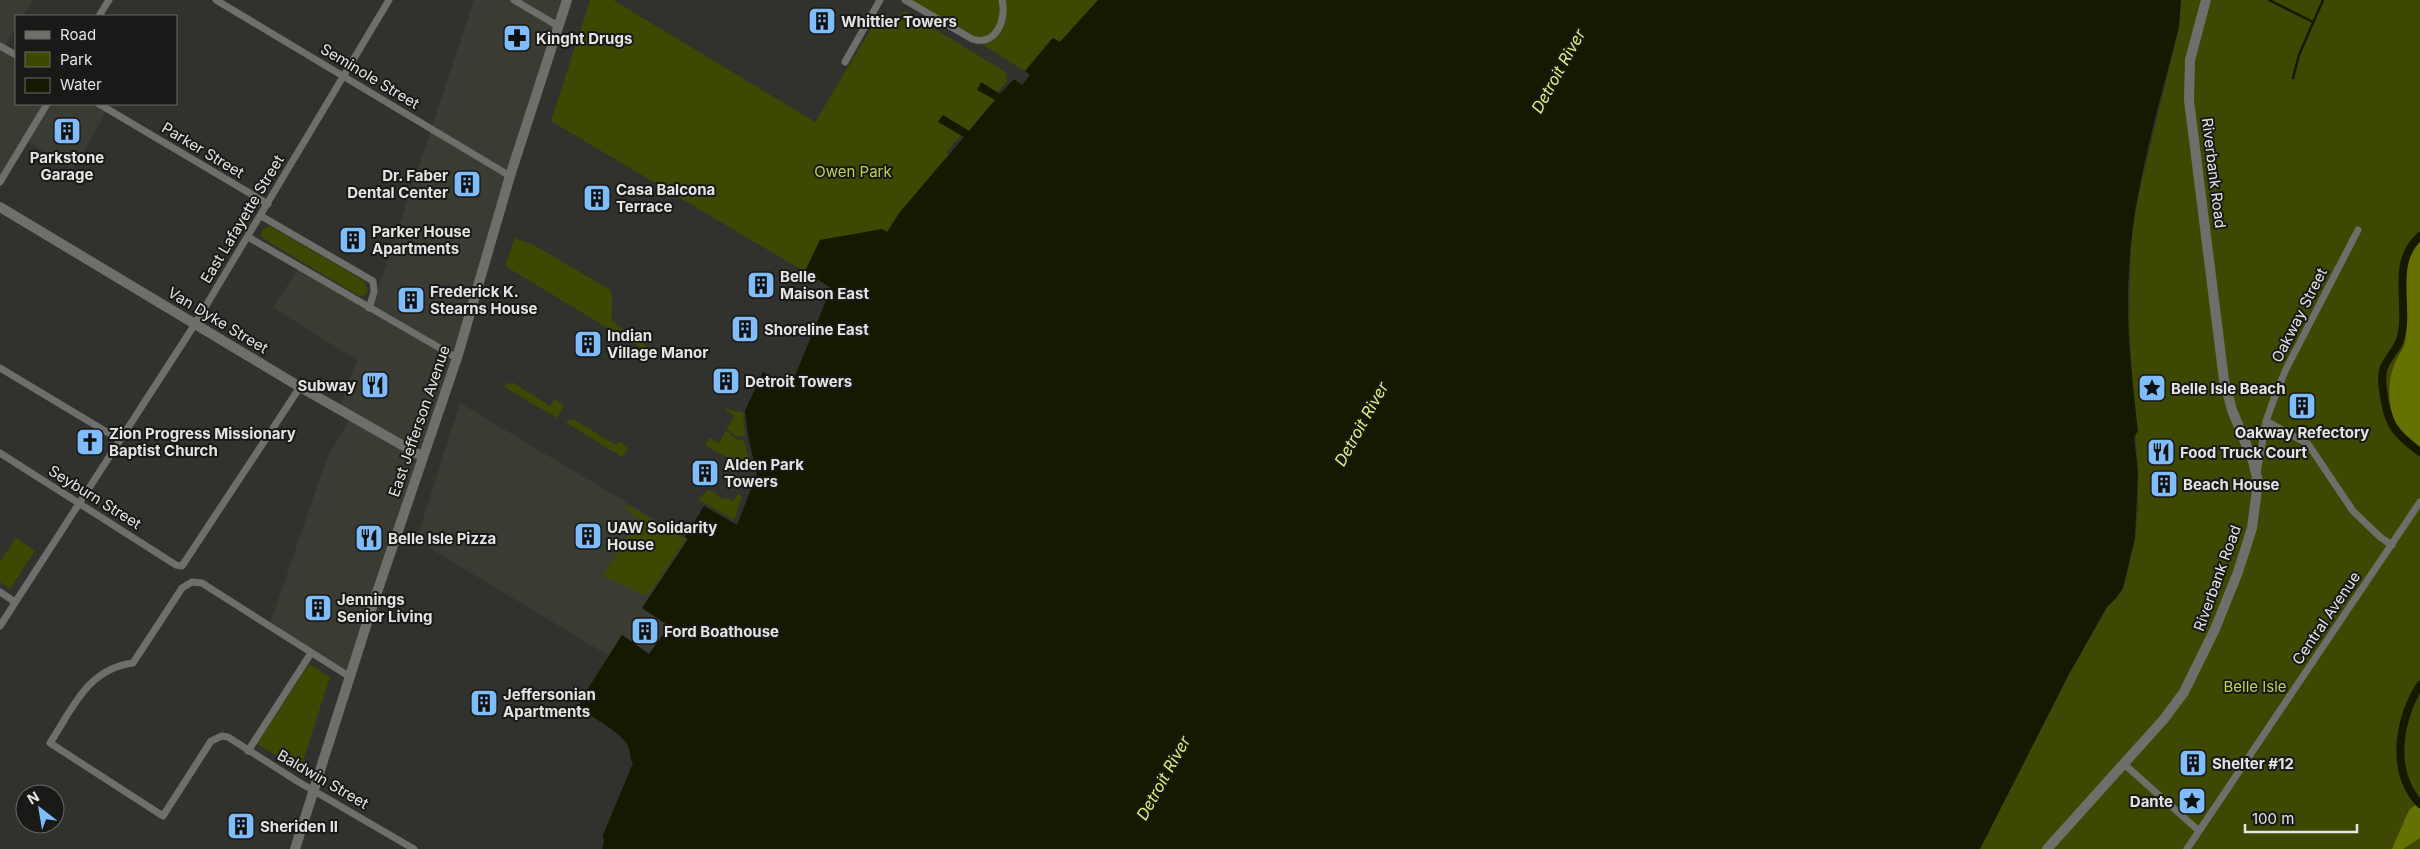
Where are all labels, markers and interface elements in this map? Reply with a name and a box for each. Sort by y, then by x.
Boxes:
building icon: Whittier Towers [807,6,837,36]
place label: Whittier Towers [841,12,957,31]
legend [15,15,178,105]
pharmacy icon: Kinght Drugs [502,23,532,53]
text: Road [60,25,96,44]
water label: Detroit River [1527,25,1590,117]
place label: Kinght Drugs [536,29,632,48]
street label: Seminole Street [317,39,423,113]
text: Park [60,50,93,69]
text: Water [60,75,102,94]
building icon: Parkstone Garage [52,116,82,146]
street label: Riverbank Road [2198,117,2230,229]
street label: Parker Street [158,118,248,182]
place label: Parkstone Garage [30,148,104,184]
street label: East Lafayette Street [196,151,288,287]
park label: Owen Park [814,162,892,181]
place label: Dr. Faber Dental Center [347,166,448,202]
building icon: Dr. Faber Dental Center [452,169,482,199]
place label: Casa Balcona Terrace [616,180,715,216]
building icon: Casa Balcona Terrace [582,183,612,213]
place label: Parker House Apartments [372,222,471,258]
building icon: Parker House Apartments [338,225,368,255]
street label: Oakway Street [2267,264,2331,365]
place label: Belle Maison East [780,267,869,303]
building icon: Belle Maison East [746,270,776,300]
place label: Frederick K. Stearns House [430,282,538,318]
street label: Van Dyke Street [164,283,272,357]
building icon: Frederick K. Stearns House [396,285,426,315]
building icon: Shoreline East [730,314,760,344]
place label: Shoreline East [764,320,869,339]
place label: Indian Village Manor [607,326,708,362]
building icon: Indian Village Manor [573,329,603,359]
street label: East Jefferson Avenue [384,343,454,499]
building icon: Detroit Towers [711,366,741,396]
restaurant icon: Subway [360,370,390,400]
place label: Detroit Towers [745,372,852,391]
place icon: Belle Isle Beach [2137,373,2167,403]
place label: Subway [297,376,356,395]
water label: Detroit River [1330,378,1393,470]
place label: Belle Isle Beach [2171,379,2286,398]
building icon: Oakway Refectory [2287,391,2317,421]
place label: Oakway Refectory [2235,423,2369,442]
place label: Zion Progress Missionary Baptist Church [109,424,296,460]
church icon: Zion Progress Missionary Baptist Church [75,427,105,457]
restaurant icon: Food Truck Court [2146,437,2176,467]
place label: Food Truck Court [2180,443,2308,462]
place label: Alden Park Towers [724,455,804,491]
building icon: Alden Park Towers [690,458,720,488]
street label: Seyburn Street [45,461,145,533]
building icon: Beach House [2149,469,2179,499]
place label: Beach House [2183,475,2280,494]
place label: UAW Solidarity House [607,518,717,554]
building icon: UAW Solidarity House [573,521,603,551]
street label: Riverbank Road [2189,522,2245,634]
restaurant icon: Belle Isle Pizza [354,523,384,553]
place label: Belle Isle Pizza [388,529,496,548]
street label: Central Avenue [2288,568,2364,668]
place label: Jennings Senior Living [337,590,432,626]
building icon: Jennings Senior Living [303,593,333,623]
building icon: Ford Boathouse [630,616,660,646]
place label: Ford Boathouse [664,622,779,641]
park label: Belle Isle [2223,677,2287,696]
place label: Jeffersonian Apartments [503,685,596,721]
building icon: Jeffersonian Apartments [469,688,499,718]
water label: Detroit River [1132,732,1195,824]
street label: Baldwin Street [274,745,372,813]
building icon: Shelter #12 [2178,748,2208,778]
place label: Shelter #12 [2212,754,2294,773]
north arrow [15,784,65,834]
place icon: Dante [2177,786,2207,816]
text: N [24,787,42,807]
place label: Dante [2130,792,2173,811]
scale bar [2245,802,2358,834]
text: 100 m [2252,809,2294,828]
building icon: Sheriden II [226,811,256,841]
place label: Sheriden II [260,817,338,836]

